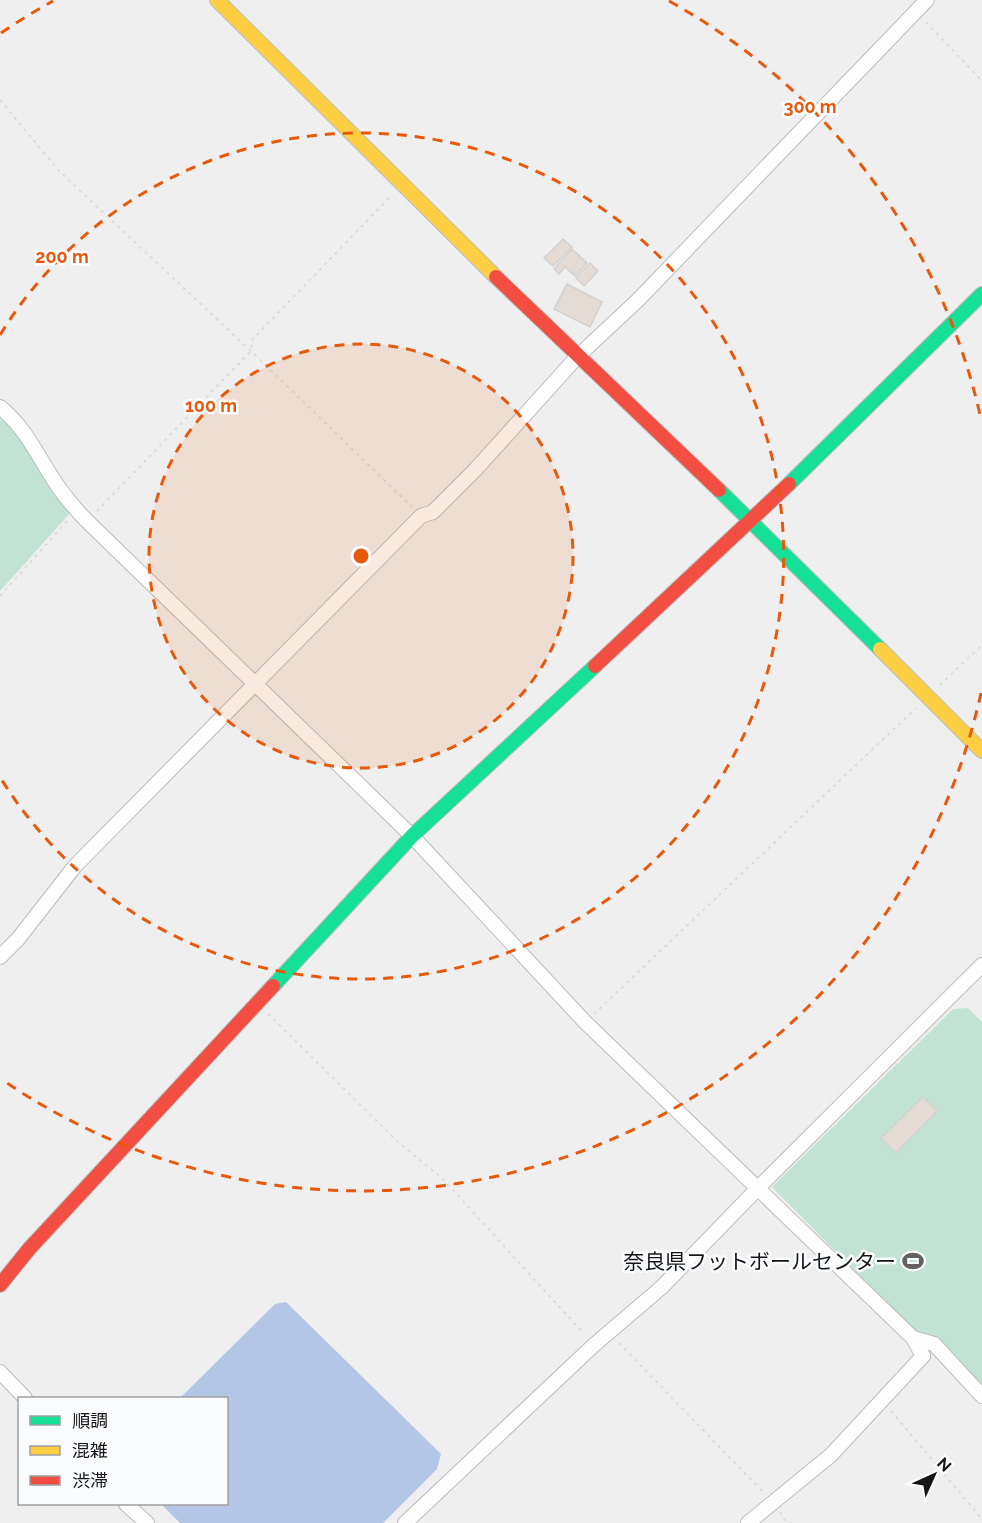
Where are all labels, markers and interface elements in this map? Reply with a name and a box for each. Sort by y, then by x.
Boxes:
text: 300 m [783,96,837,117]
text: 200 m [35,246,89,267]
text: 100 m [185,395,237,416]
centre of rings [351,546,371,566]
place label: 奈良県フットボールセンター [623,1249,896,1274]
sports icon: 奈良県フットボールセンター [901,1249,925,1273]
legend [18,1397,228,1505]
text: 順調 [72,1410,108,1431]
text: 混雑 [72,1440,108,1461]
north arrow [904,1445,964,1505]
text: N [933,1454,955,1476]
text: 渋滞 [72,1470,108,1491]

